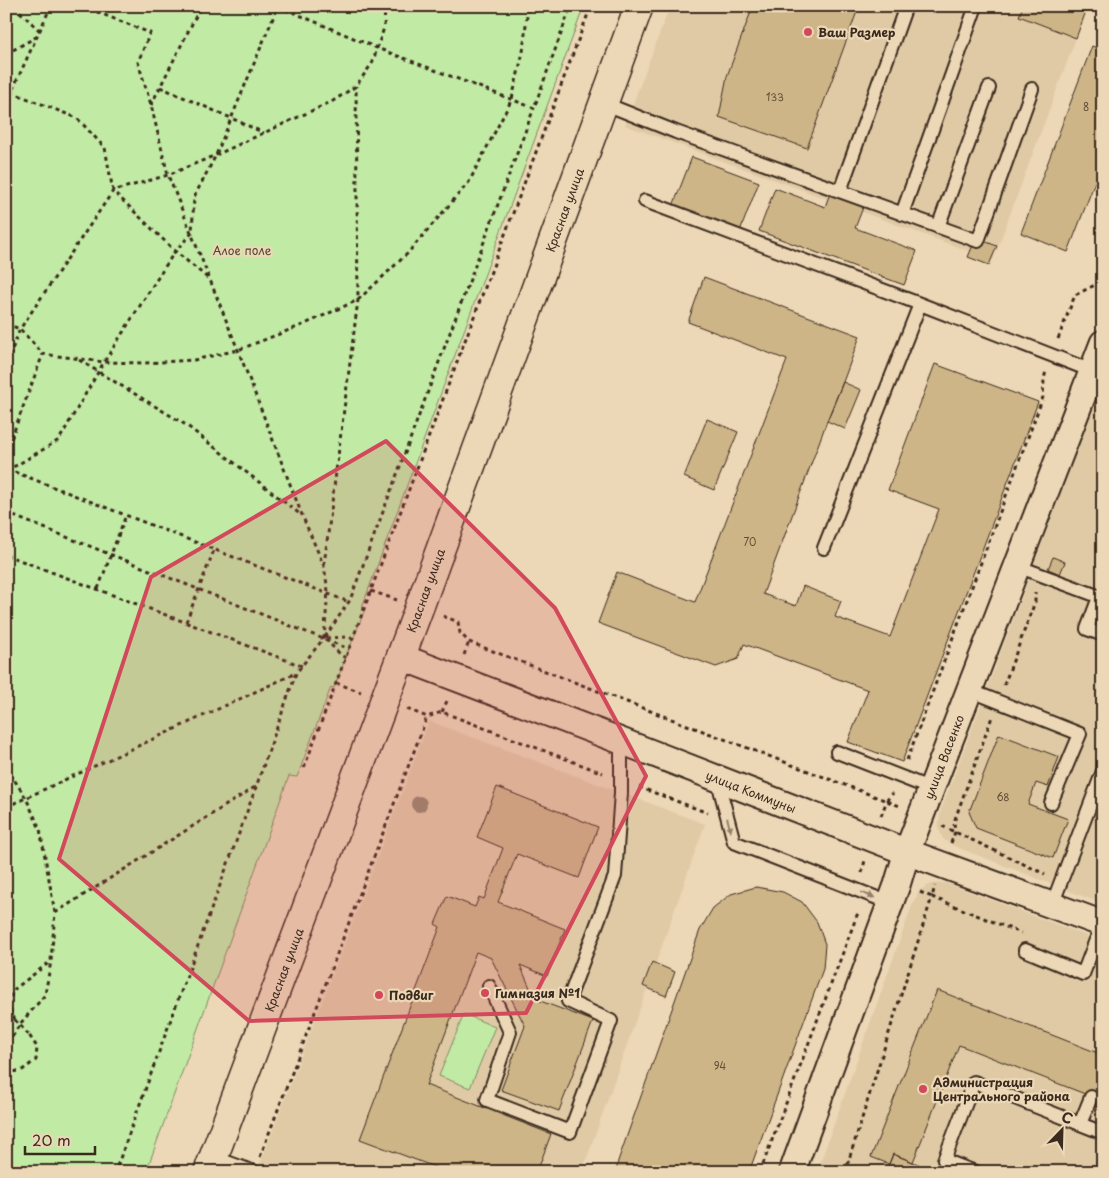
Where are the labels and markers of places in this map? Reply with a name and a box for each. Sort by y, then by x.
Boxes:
place label: Ваш Размер [818,23,895,41]
marker: Ваш Размер [802,26,814,38]
place label: Гимназия №1 [495,984,580,1002]
place label: Подвиг [389,986,434,1004]
marker: Гимназия №1 [479,987,491,999]
marker: Подвиг [373,989,385,1001]
place label: Администрация Центрального района [933,1073,1070,1105]
marker: Администрация Центрального района [917,1083,929,1095]

